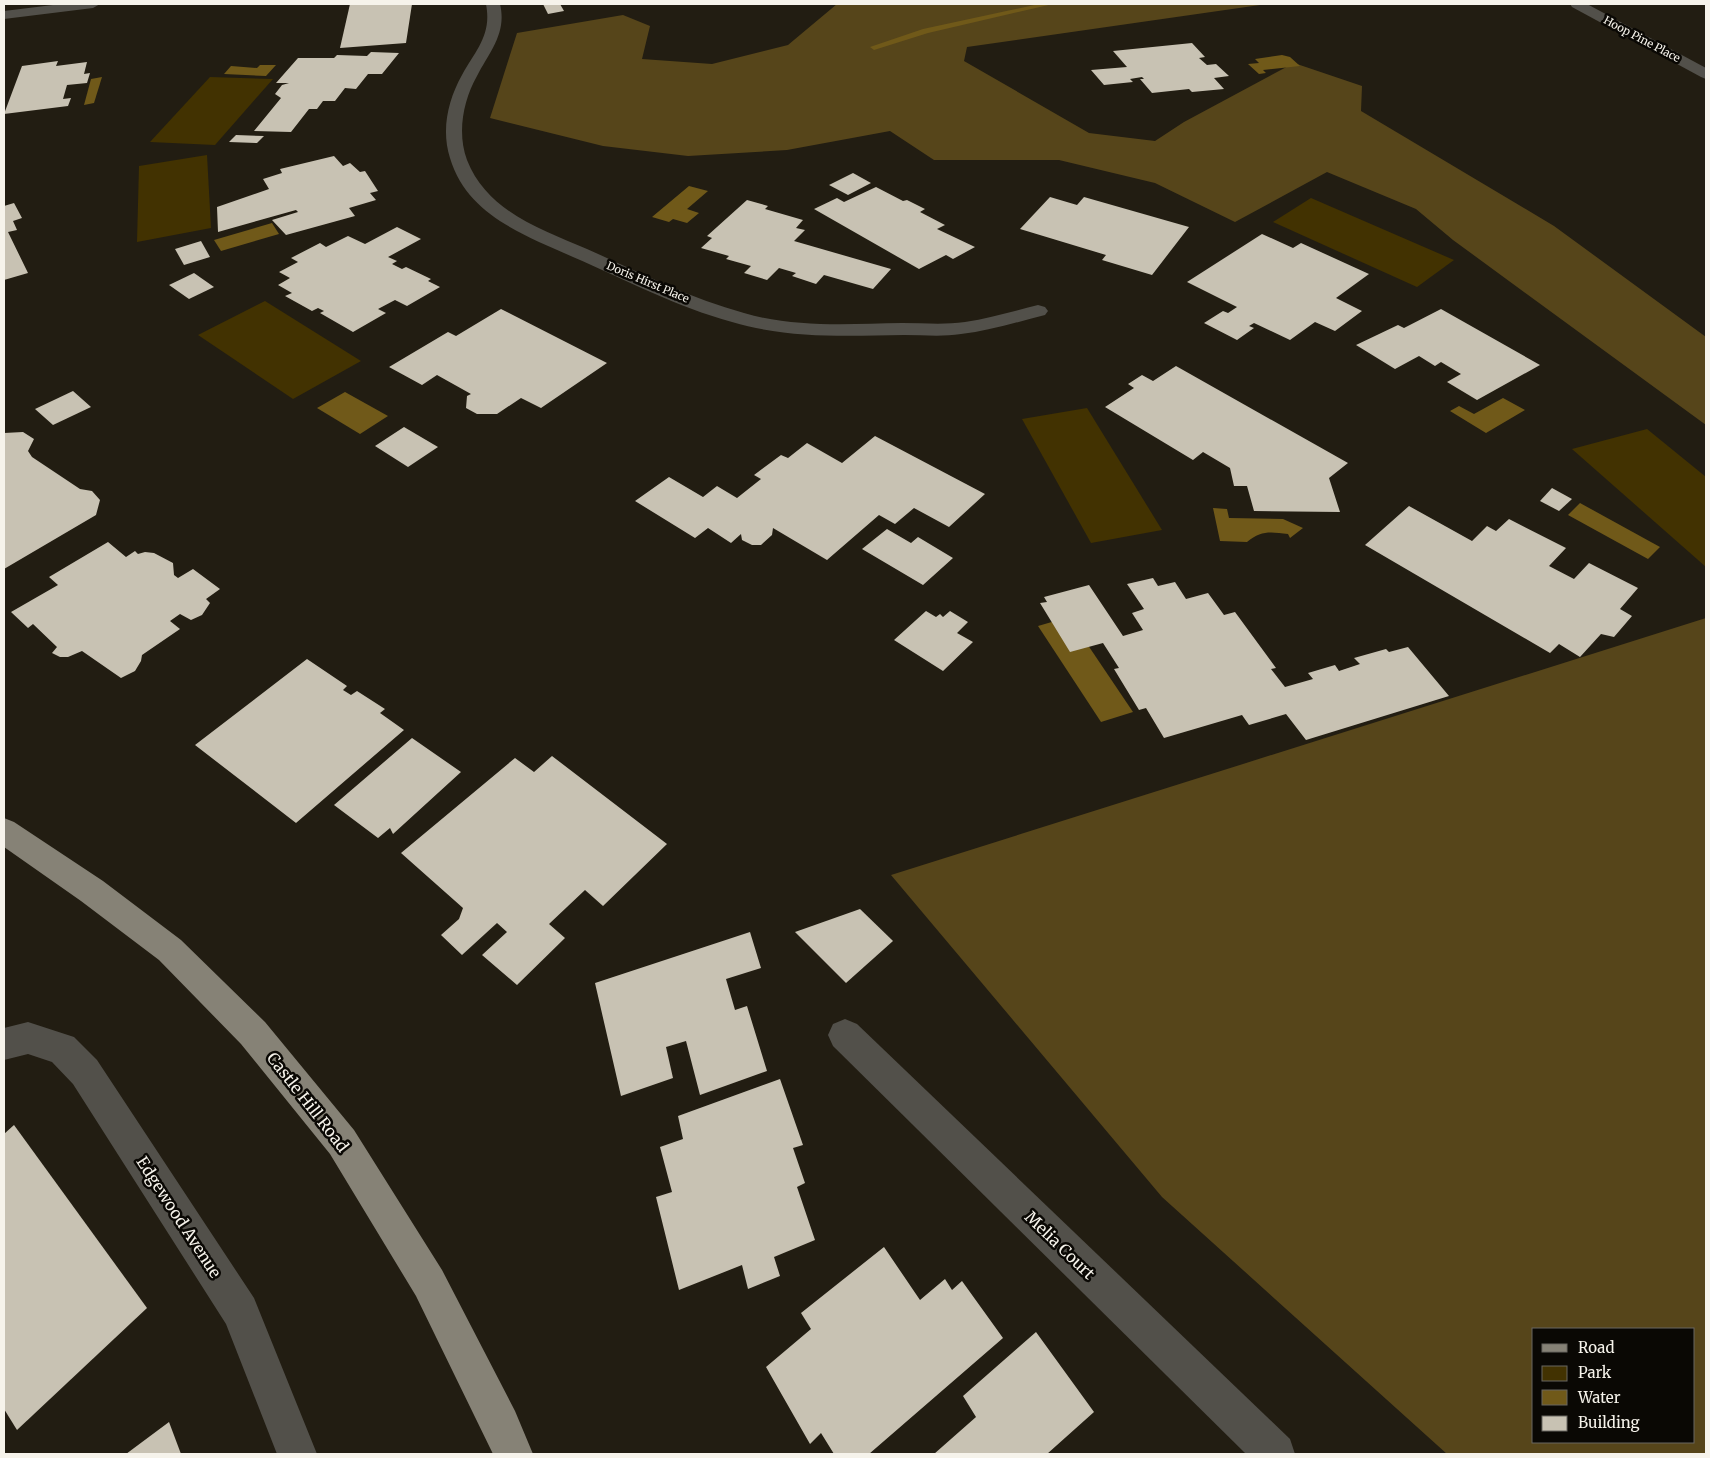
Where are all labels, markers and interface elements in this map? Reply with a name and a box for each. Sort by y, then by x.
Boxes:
street label: Hoop Pine Place [1601,13,1683,65]
street label: Doris Hirst Place [605,258,692,306]
street label: Castle Hill Road [263,1048,353,1156]
street label: Edgewood Avenue [132,1153,226,1281]
street label: Melia Court [1021,1207,1100,1284]
legend [1532,1328,1695,1443]
text: Road [1578,1338,1614,1357]
text: Park [1578,1363,1612,1382]
text: Water [1577,1388,1621,1407]
text: Building [1578,1413,1640,1432]

